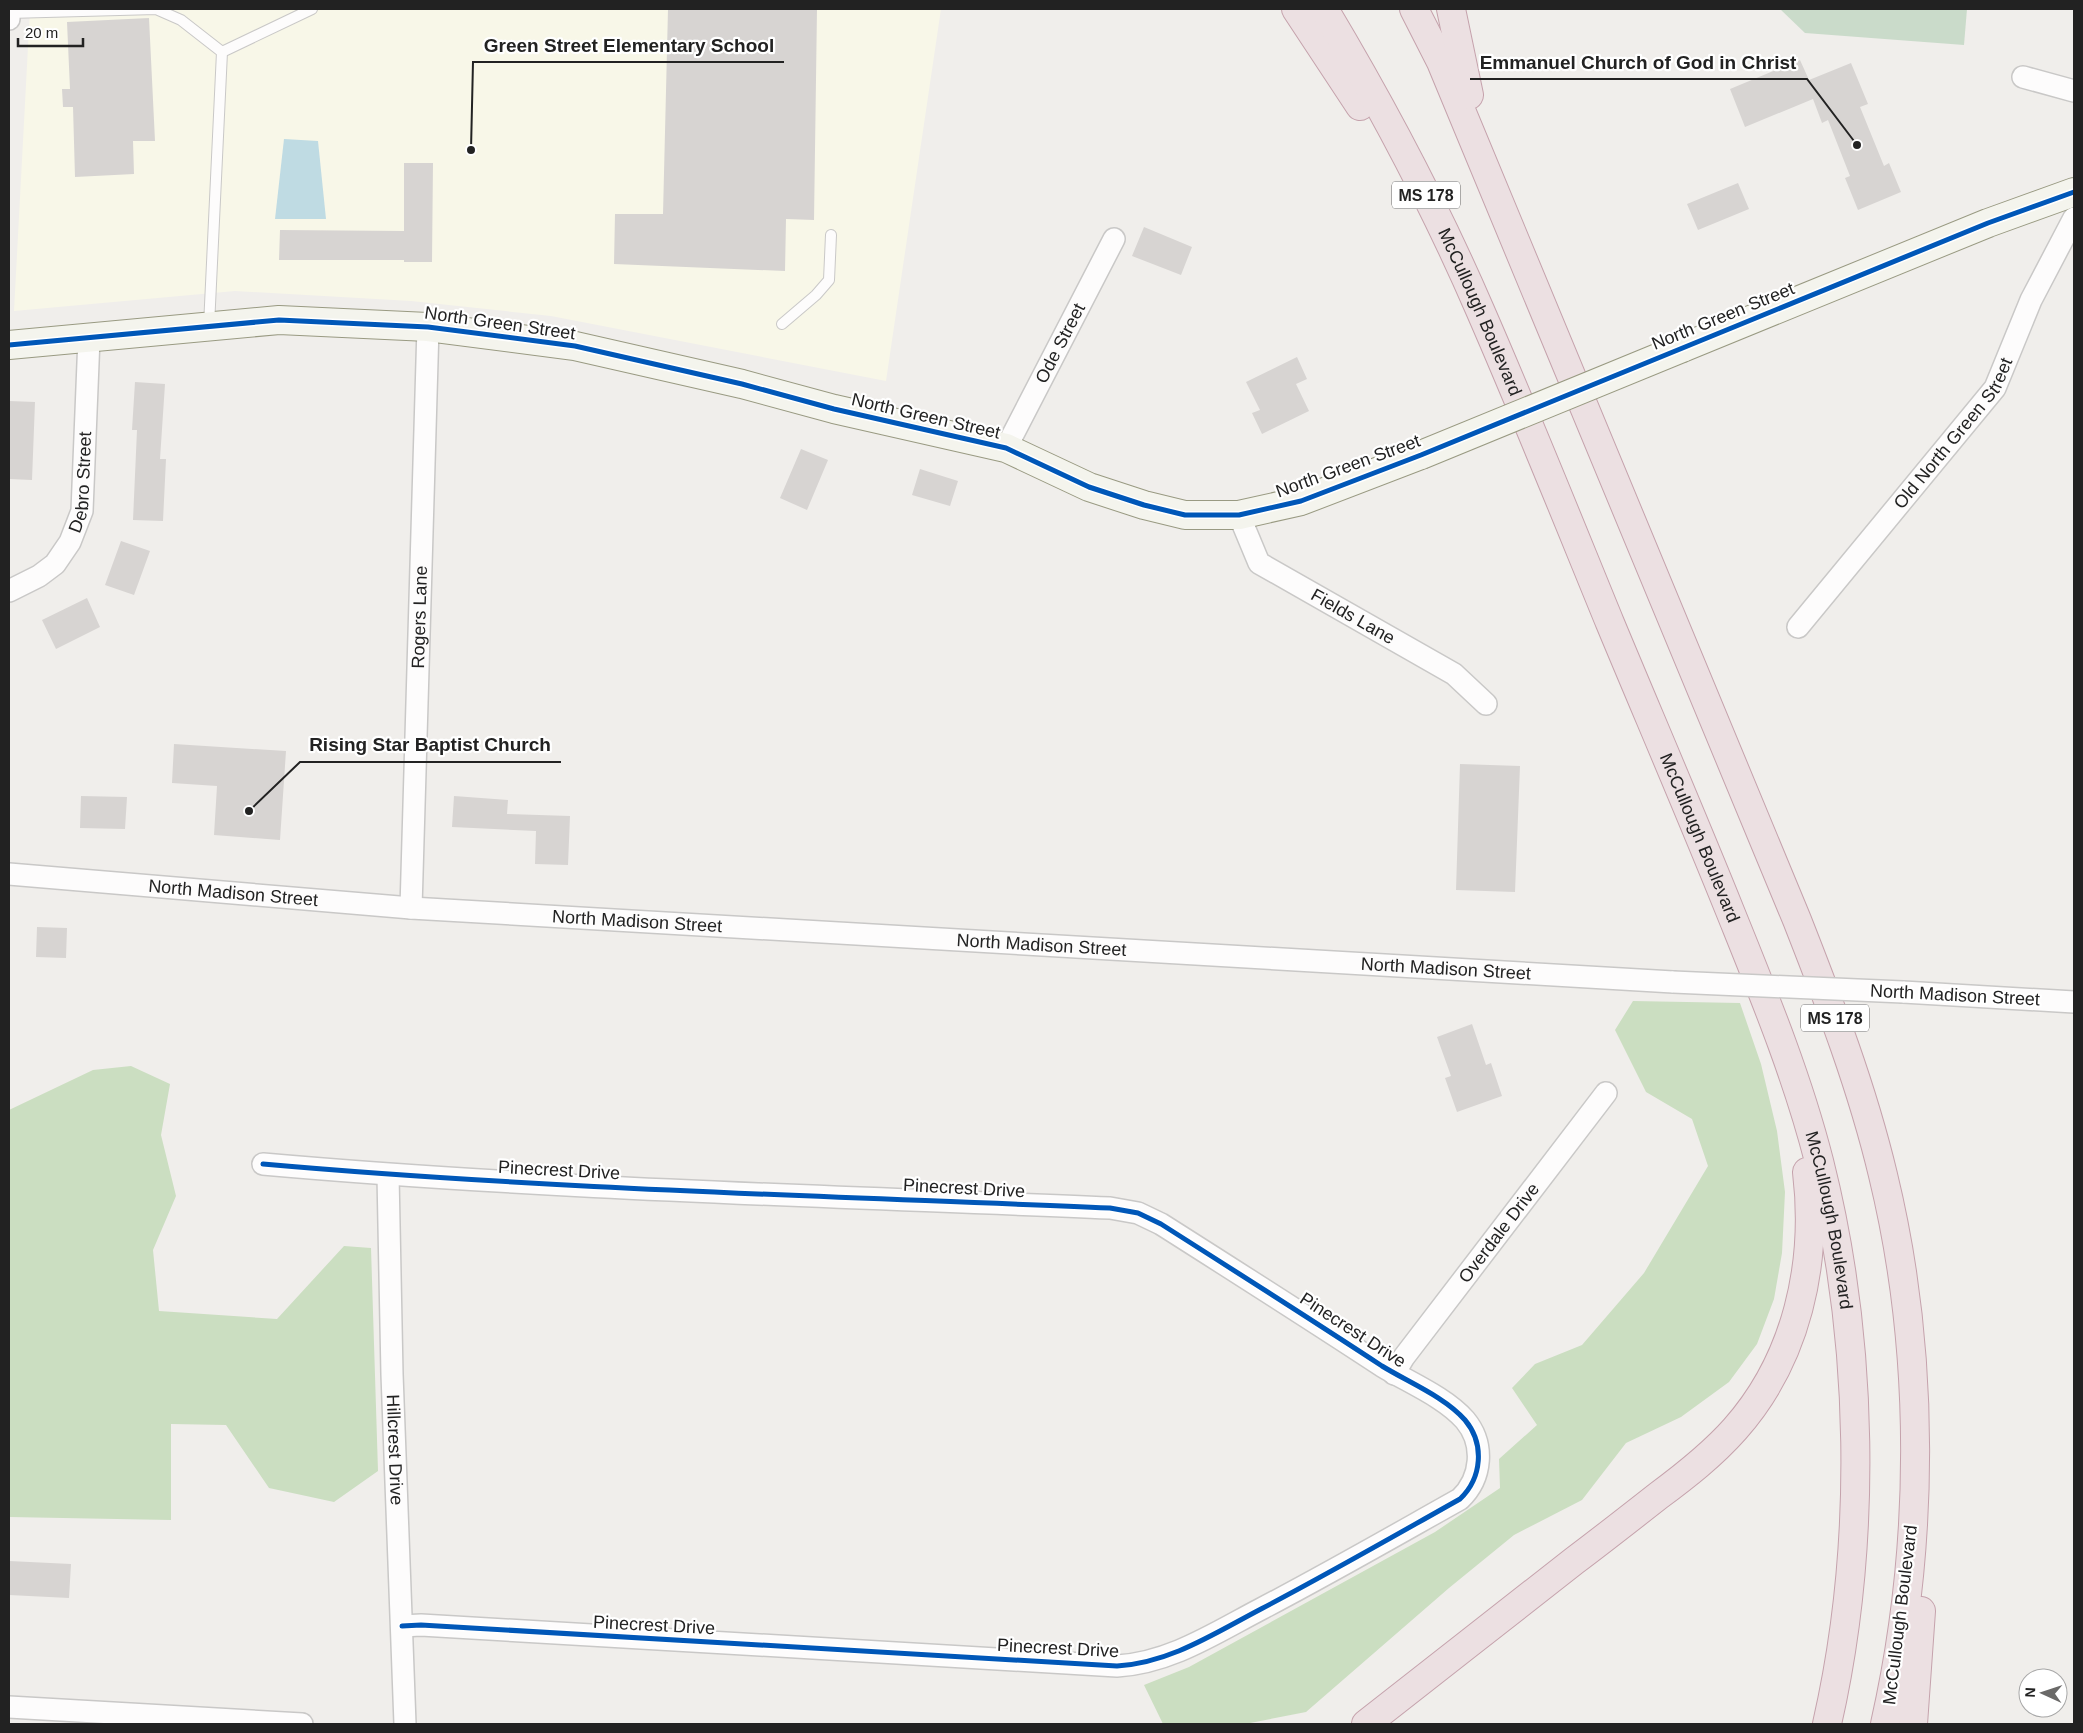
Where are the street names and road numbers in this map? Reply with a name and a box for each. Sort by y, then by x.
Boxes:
road number: MS 178 [1392,182,1460,208]
street label: McCullough Boulevard [1434,225,1526,399]
street label: North Green Street [1649,278,1797,354]
street label: Ode Street [1031,300,1089,386]
street label: North Green Street [423,303,577,343]
street label: Old North Green Street [1890,355,2016,513]
street label: North Green Street [850,389,1002,443]
street label: Debro Street [65,431,95,536]
street label: North Green Street [1273,431,1423,501]
street label: Rogers Lane [408,565,431,669]
street label: Fields Lane [1307,585,1398,648]
street label: McCullough Boulevard [1656,750,1744,925]
street label: North Madison Street [148,876,319,910]
street label: North Madison Street [552,906,723,936]
street label: North Madison Street [956,930,1127,960]
street label: North Madison Street [1360,954,1531,984]
street label: North Madison Street [1870,981,2040,1009]
road number: MS 178 [1801,1004,1869,1032]
street label: McCullough Boulevard [1801,1129,1856,1310]
street label: Pinecrest Drive [498,1157,620,1183]
street label: Pinecrest Drive [903,1175,1025,1201]
street label: Overdale Drive [1455,1179,1543,1287]
street label: Pinecrest Drive [1296,1288,1410,1372]
street label: Hillcrest Drive [383,1394,407,1506]
street label: McCullough Boulevard [1879,1524,1921,1706]
street label: Pinecrest Drive [593,1612,715,1638]
street label: Pinecrest Drive [997,1635,1119,1661]

